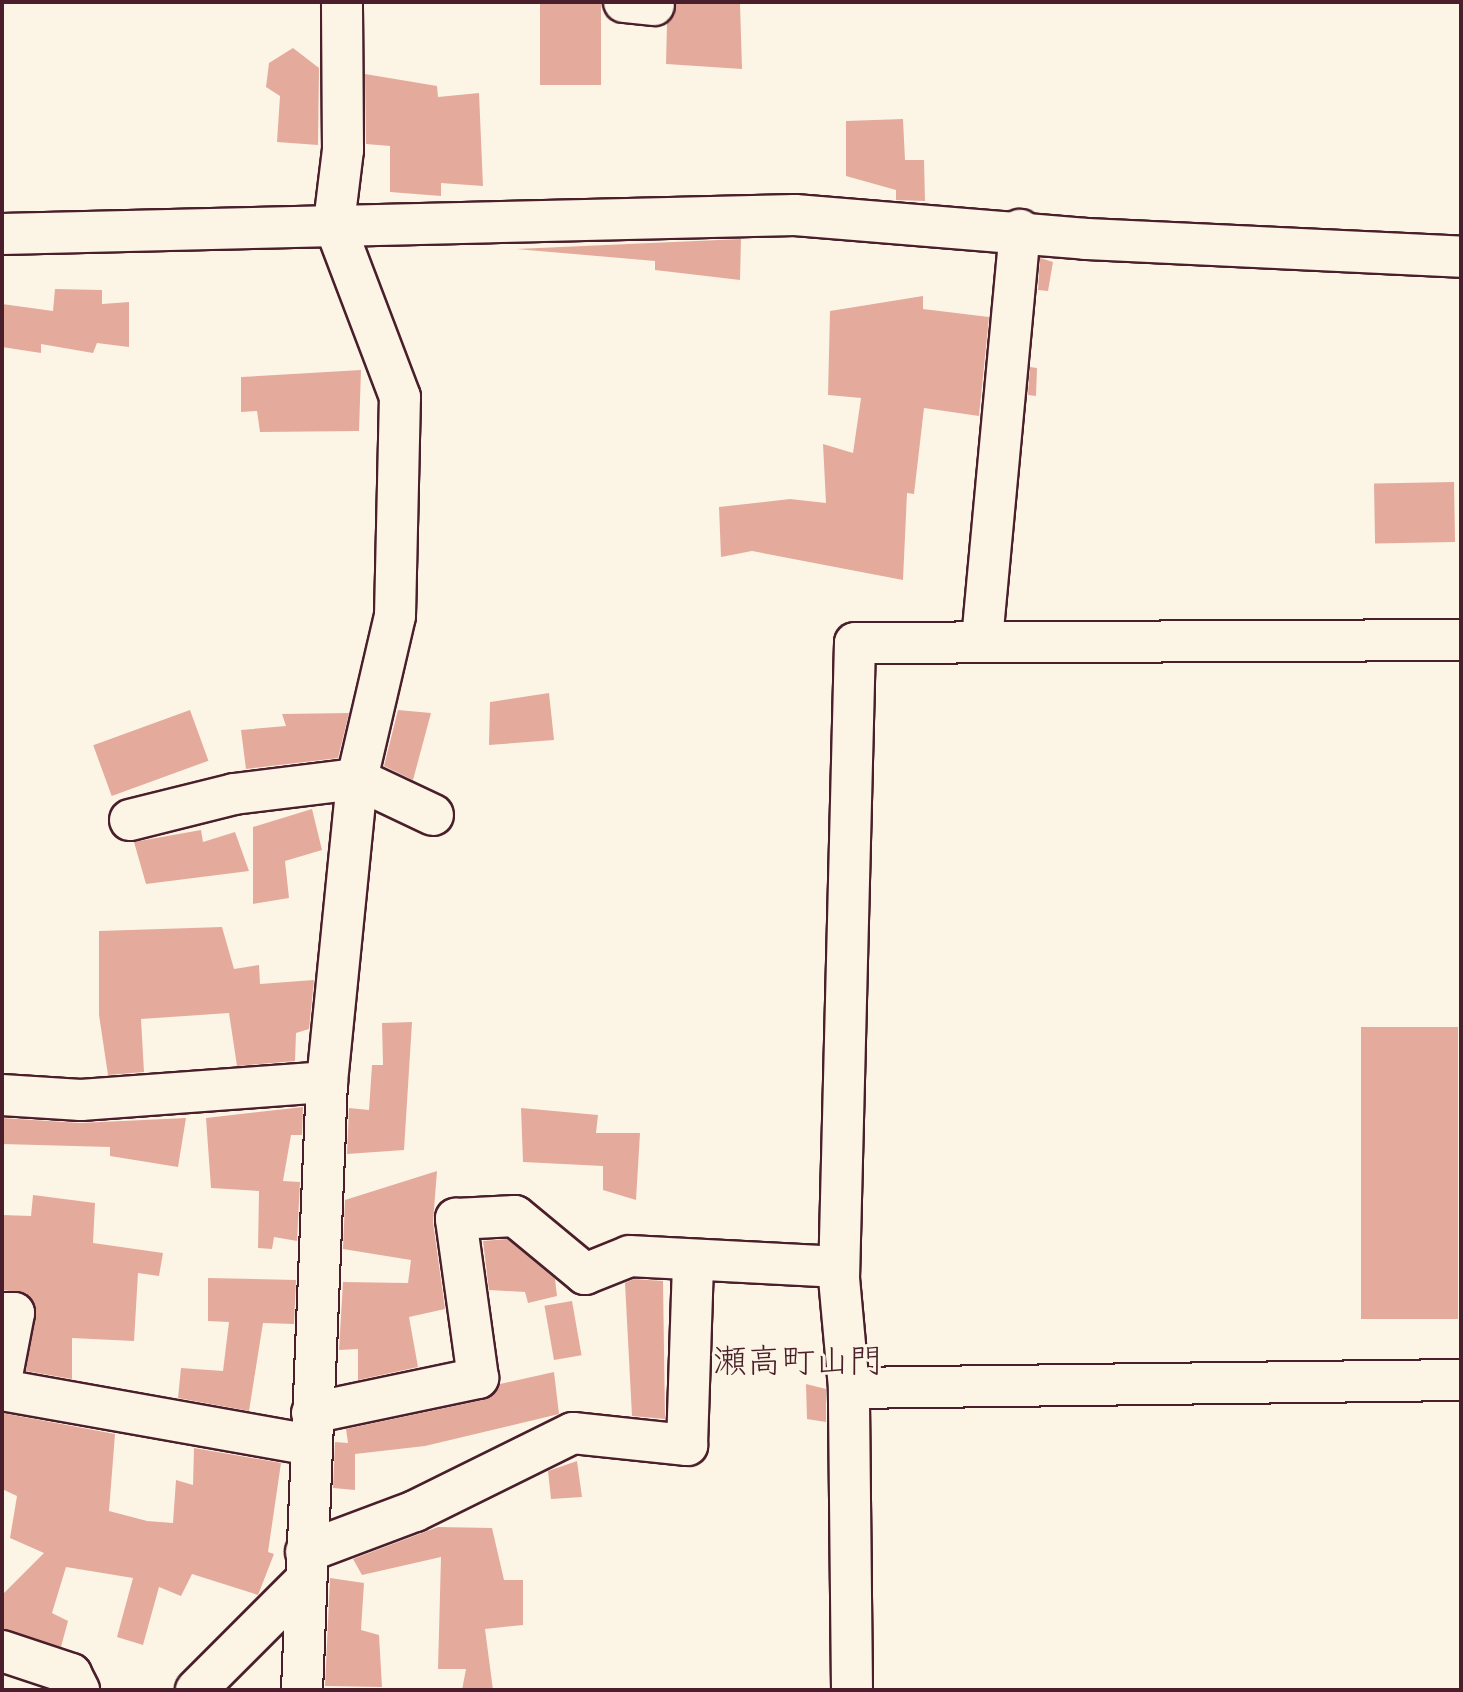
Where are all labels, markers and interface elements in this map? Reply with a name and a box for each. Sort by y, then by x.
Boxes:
district label: 瀬高町山門 [713,1341,883,1381]

